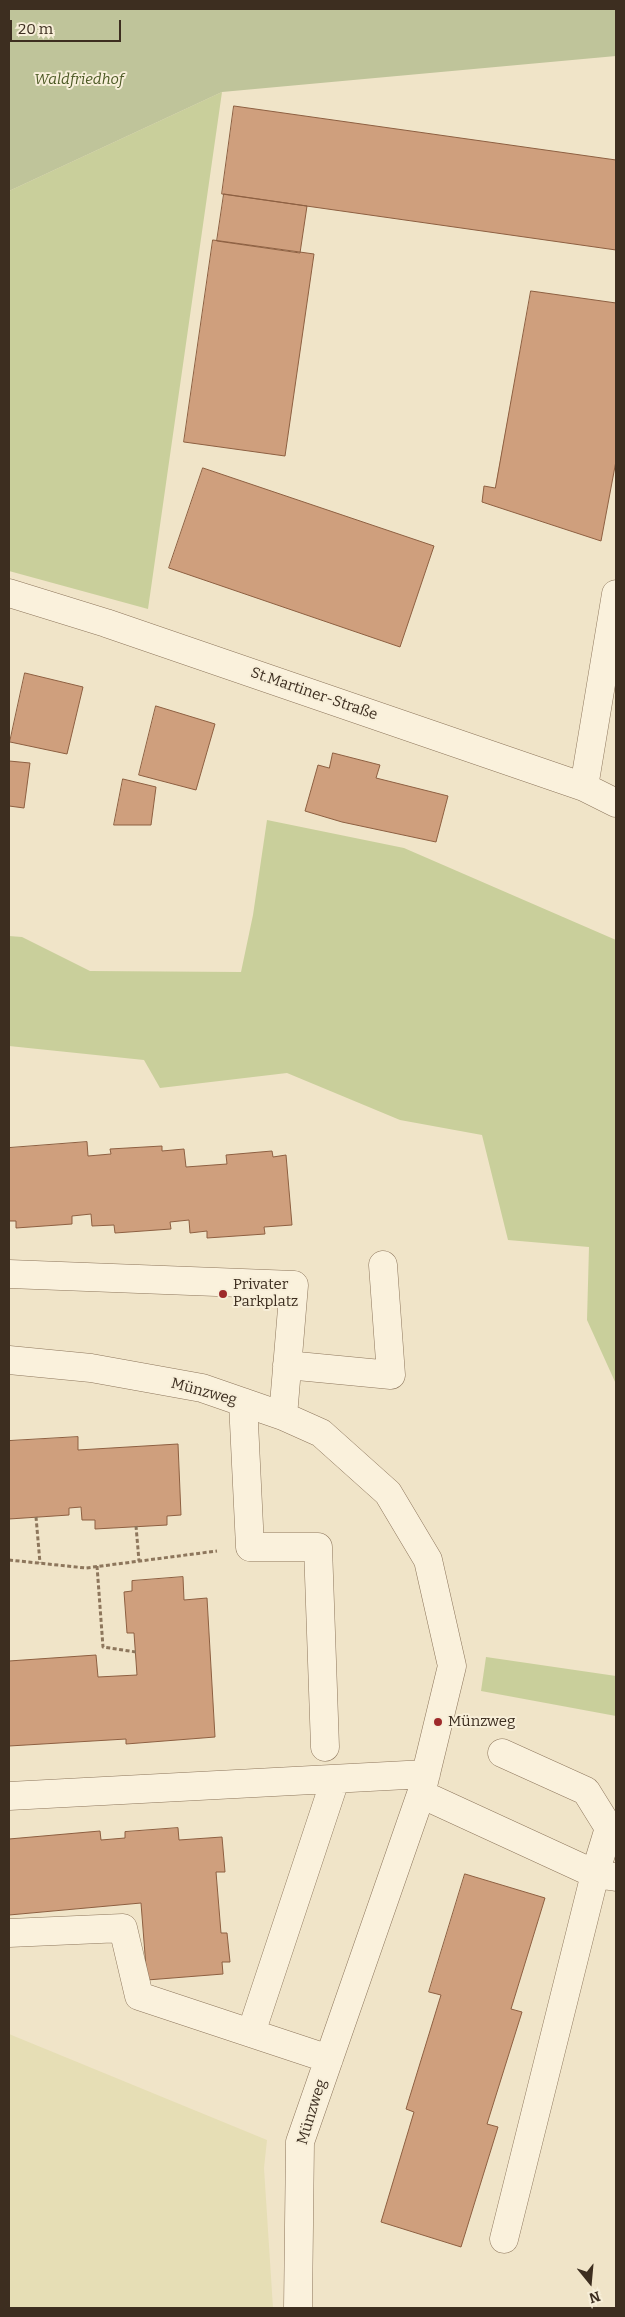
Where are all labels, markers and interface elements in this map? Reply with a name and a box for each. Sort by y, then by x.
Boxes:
scale bar [12,10,124,42]
text: 20 m [18,20,53,38]
park label: Waldfriedhof [34,71,124,89]
street label: St.Martiner-Straße [248,664,380,724]
place label: Privater Parkplatz [233,1276,298,1311]
marker: Privater Parkplatz [217,1288,229,1300]
street label: Münzweg [169,1375,239,1409]
place label: Münzweg [448,1713,515,1731]
marker: Münzweg [432,1716,444,1728]
street label: Münzweg [294,2077,330,2147]
north arrow [565,2257,615,2307]
text: N [587,2287,602,2307]

